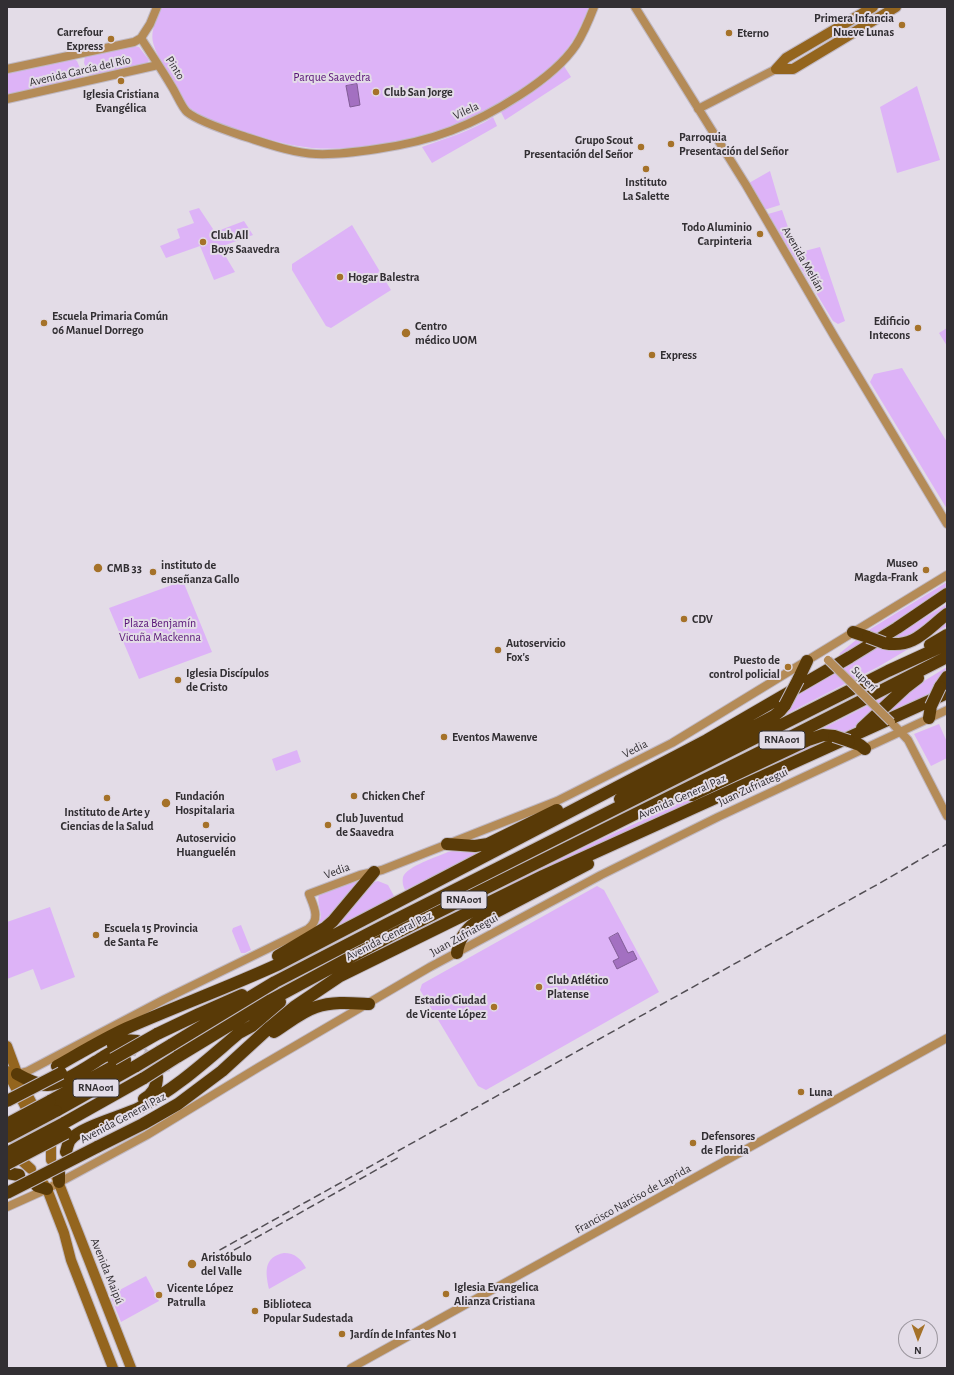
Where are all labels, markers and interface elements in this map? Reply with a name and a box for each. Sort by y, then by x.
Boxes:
place label: Primera Infancia Nueve Lunas [814,11,894,39]
marker: Primera Infancia Nueve Lunas [897,20,907,30]
place label: Carrefour Express [57,25,103,53]
place label: Eterno [737,26,769,40]
marker: Eterno [724,28,734,38]
marker: Carrefour Express [106,34,116,44]
street label: Avenida García del Río [28,52,132,90]
street label: Pinto [162,54,188,82]
park label: Parque Saavedra [293,70,371,84]
marker: Iglesia Cristiana Evangélica [116,76,126,86]
place label: Club San Jorge [384,85,453,99]
place label: Iglesia Cristiana Evangélica [83,87,159,115]
marker: Club San Jorge [371,87,381,97]
street label: Vilela [451,99,481,123]
place label: Parroquia Presentación del Señor [679,130,788,158]
place label: Grupo Scout Presentación del Señor [524,133,633,161]
marker: Parroquia Presentación del Señor [666,139,676,149]
marker: Grupo Scout Presentación del Señor [636,142,646,152]
marker: Instituto La Salette [641,164,651,174]
place label: Instituto La Salette [623,175,669,203]
place label: Todo Aluminio Carpinteria [682,220,752,248]
street label: Avenida Melián [779,224,827,294]
place label: Club All Boys Saavedra [211,228,280,256]
marker: Todo Aluminio Carpinteria [755,229,765,239]
marker: Club All Boys Saavedra [198,237,208,247]
place label: Hogar Balestra [348,270,420,284]
marker: Hogar Balestra [335,272,345,282]
place label: Escuela Primaria Común 06 Manuel Dorrego [52,309,168,337]
place label: Edificio Intecons [869,314,910,342]
marker: Escuela Primaria Común 06 Manuel Dorrego [39,318,49,328]
place label: Centro médico UOM [415,319,477,347]
marker: Edificio Intecons [913,323,923,333]
marker: Centro médico UOM [400,327,412,339]
place label: Express [660,348,697,362]
marker: Express [647,350,657,360]
place label: Museo Magda-Frank [854,556,918,584]
place label: instituto de enseñanza Gallo [161,558,239,586]
place label: CMB 33 [107,561,142,575]
marker: CMB 33 [92,562,104,574]
marker: Museo Magda-Frank [921,565,931,575]
marker: instituto de enseñanza Gallo [148,567,158,577]
place label: CDV [692,612,713,626]
marker: CDV [679,614,689,624]
park label: Plaza Benjamín Vicuña Mackenna [119,616,201,644]
place label: Autoservicio Fox's [506,636,566,664]
marker: Autoservicio Fox's [493,645,503,655]
place label: Puesto de control policial [709,653,780,681]
marker: Puesto de control policial [783,662,793,672]
street label: Superí [848,663,880,695]
place label: Iglesia Discípulos de Cristo [186,666,269,694]
marker: Iglesia Discípulos de Cristo [173,675,183,685]
place label: Eventos Mawenve [452,730,537,744]
road number: RNA001 [759,731,805,749]
marker: Eventos Mawenve [439,732,449,742]
street label: Vedia [620,737,650,761]
street label: Juan Zufriategui [716,765,790,809]
street label: Avenida General Paz [636,771,728,823]
place label: Fundación Hospitalaria [175,789,235,817]
place label: Chicken Chef [362,789,424,803]
marker: Chicken Chef [349,791,359,801]
marker: Instituto de Arte y Ciencias de la Salud [102,793,112,803]
marker: Fundación Hospitalaria [160,797,172,809]
place label: Instituto de Arte y Ciencias de la Salud [60,805,154,833]
place label: Club Juventud de Saavedra [336,811,404,839]
marker: Autoservicio Huanguelén [201,820,211,830]
marker: Club Juventud de Saavedra [323,820,333,830]
place label: Autoservicio Huanguelén [176,831,236,859]
street label: Vedia [322,860,352,882]
road number: RNA001 [441,891,487,909]
street label: Avenida General Paz [343,908,435,964]
street label: Juan Zufriategui [428,910,500,960]
place label: Escuela 15 Provincia de Santa Fe [104,921,198,949]
marker: Escuela 15 Provincia de Santa Fe [91,930,101,940]
place label: Club Atlético Platense [547,973,608,1001]
marker: Club Atlético Platense [534,982,544,992]
place label: Estadio Ciudad de Vicente López [406,993,486,1021]
marker: Estadio Ciudad de Vicente López [489,1002,499,1012]
road number: RNA001 [73,1079,119,1097]
place label: Luna [809,1085,833,1099]
marker: Luna [796,1087,806,1097]
street label: Avenida General Paz [78,1089,168,1147]
place label: Defensores de Florida [701,1129,755,1157]
marker: Defensores de Florida [688,1138,698,1148]
street label: Francisco Narciso de Laprida [572,1161,694,1237]
street label: Avenida Maipú [87,1236,127,1306]
place label: Aristóbulo del Valle [201,1250,252,1278]
marker: Aristóbulo del Valle [186,1258,198,1270]
place label: Iglesia Evangelica Alianza Cristiana [454,1280,539,1308]
place label: Vicente López Patrulla [167,1281,233,1309]
marker: Iglesia Evangelica Alianza Cristiana [441,1289,451,1299]
marker: Vicente López Patrulla [154,1290,164,1300]
place label: Biblioteca Popular Sudestada [263,1297,353,1325]
marker: Biblioteca Popular Sudestada [250,1306,260,1316]
north arrow [898,1319,938,1359]
place label: Jardín de Infantes No 1 [350,1327,457,1341]
marker: Jardín de Infantes No 1 [337,1329,347,1339]
text: N [914,1345,922,1356]

